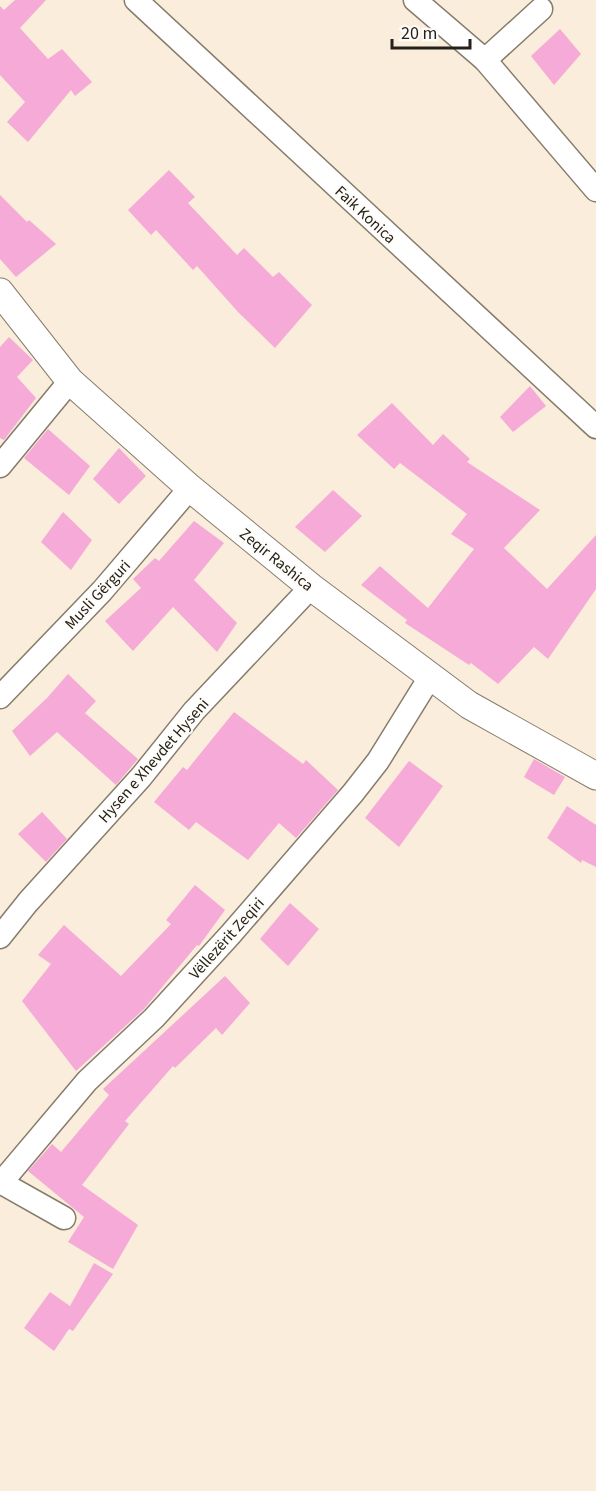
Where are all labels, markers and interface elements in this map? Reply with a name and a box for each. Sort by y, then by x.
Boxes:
scale bar [392,12,470,50]
text: 20 m [401,21,437,46]
street label: Faik Konica [330,181,401,249]
street label: Zeqir Rashica [235,523,318,596]
street label: Musli Gërguri [60,555,136,634]
street label: Hysen e Xhevdet Hyseni [93,694,214,828]
street label: Vëllezërit Zeqiri [184,893,269,984]

